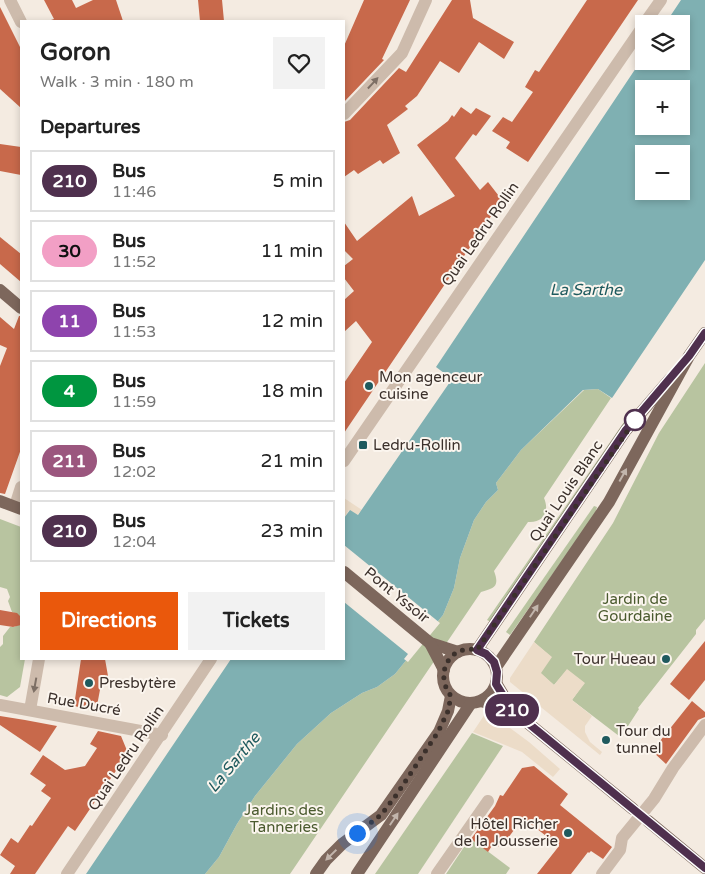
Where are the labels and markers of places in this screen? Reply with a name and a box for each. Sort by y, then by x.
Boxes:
place label: Mon agenceur cuisine [379,368,483,403]
marker: Mon agenceur cuisine [363,380,375,392]
unlabelled marker [624,409,646,431]
place label: Ledru-Rollin [373,436,461,454]
marker: Ledru-Rollin [357,439,369,451]
place label: Tour Hueau [574,650,656,668]
marker: Tour Hueau [660,653,672,665]
place label: Presbytère [99,674,176,692]
marker: Presbytère [83,677,95,689]
place label: Tour du tunnel [616,722,671,757]
marker: Tour du tunnel [600,734,612,746]
place label: Hôtel Richer de la Jousserie [454,815,558,850]
marker: Hôtel Richer de la Jousserie [562,827,574,839]

